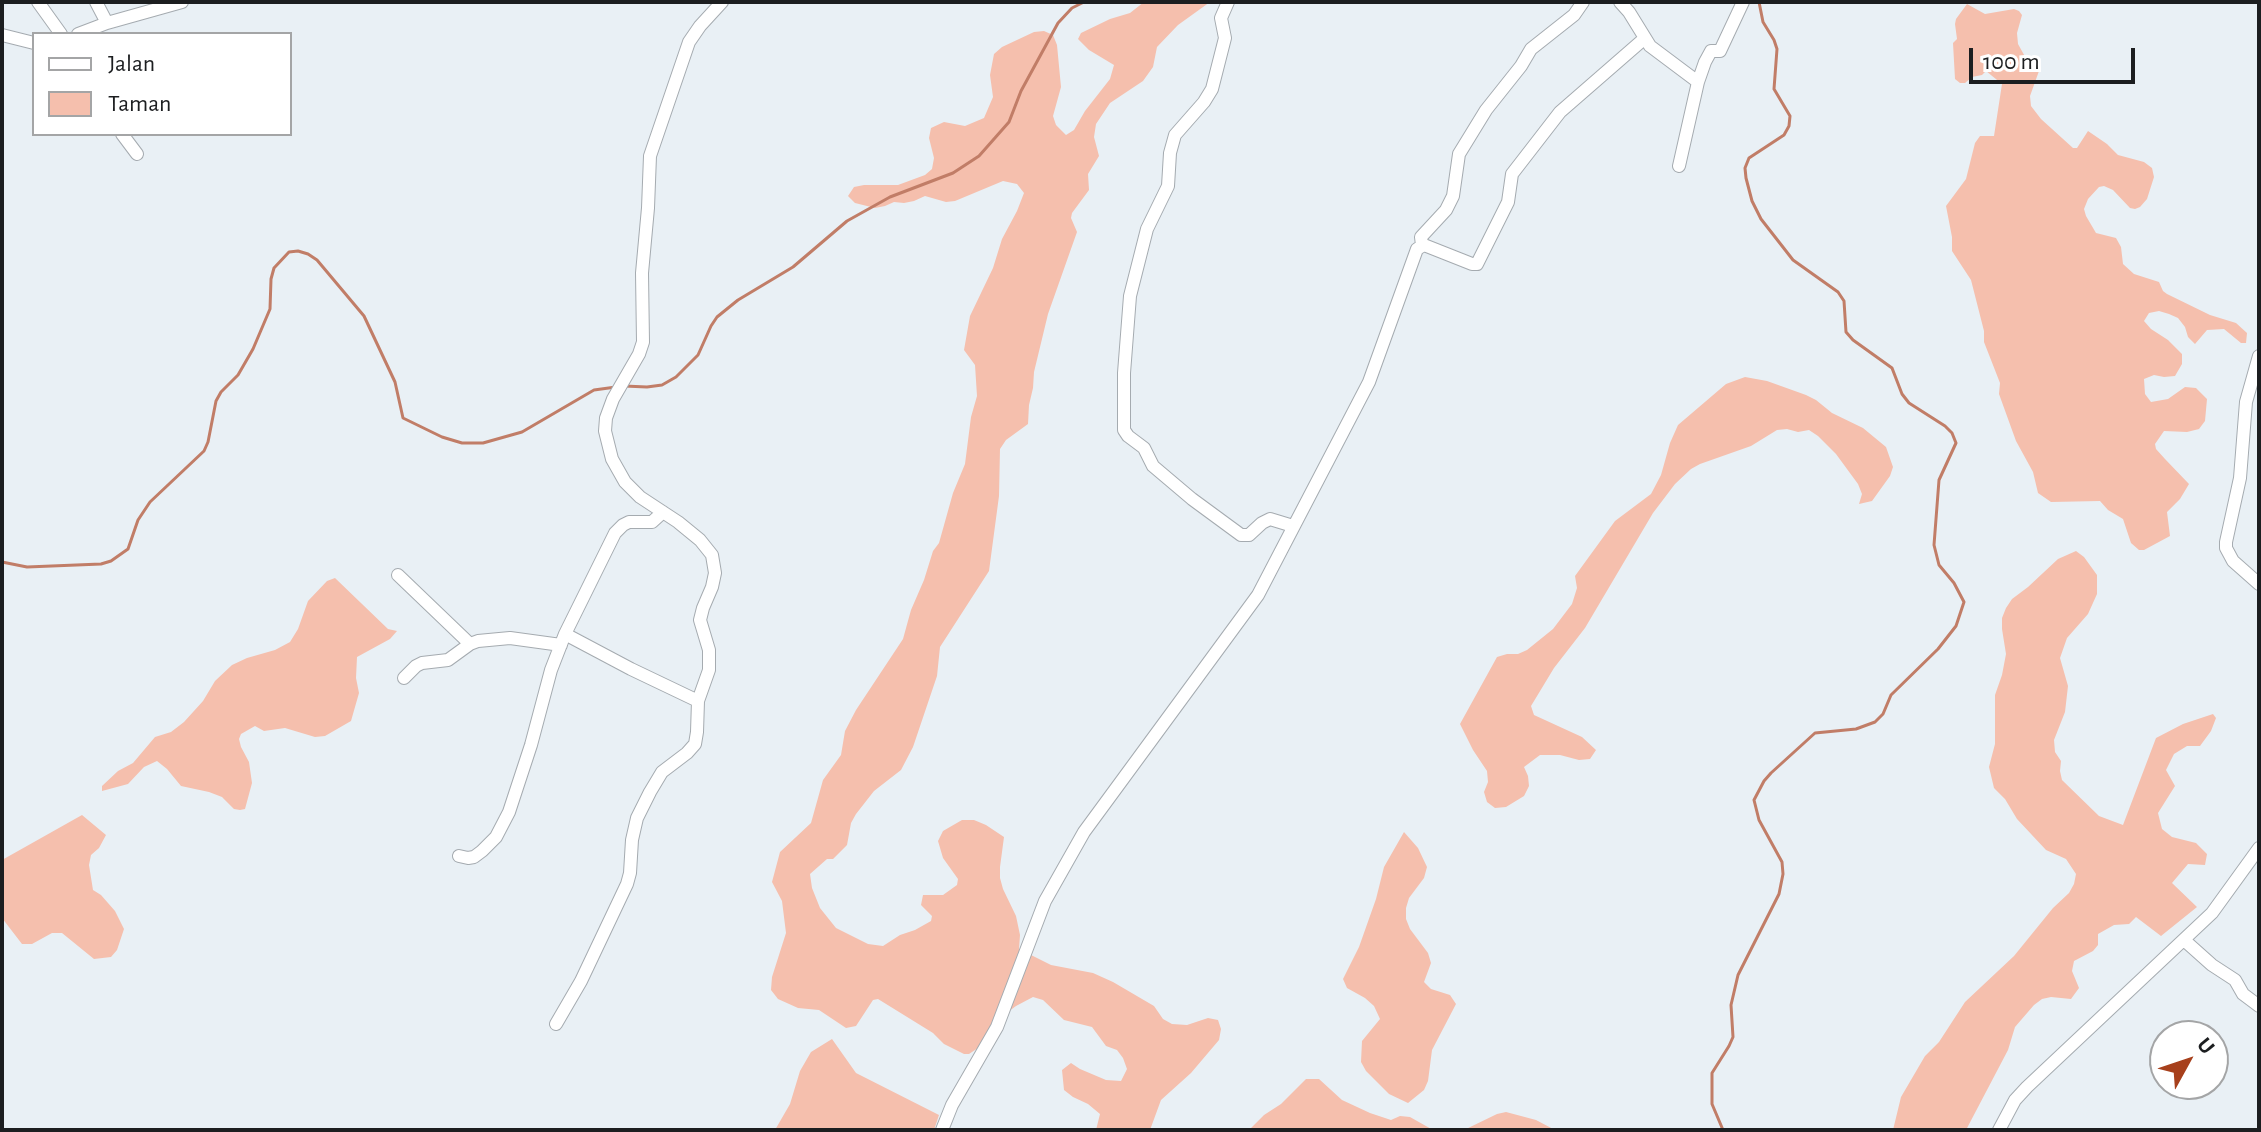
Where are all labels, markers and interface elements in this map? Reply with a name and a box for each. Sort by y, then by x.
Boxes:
legend [32,32,292,136]
scale bar [1973,32,2139,82]
text: 100 m [1983,50,2040,74]
text: Jalan [108,52,155,76]
text: Taman [108,92,171,116]
north arrow [2149,1020,2229,1100]
text: U [2193,1033,2219,1058]

